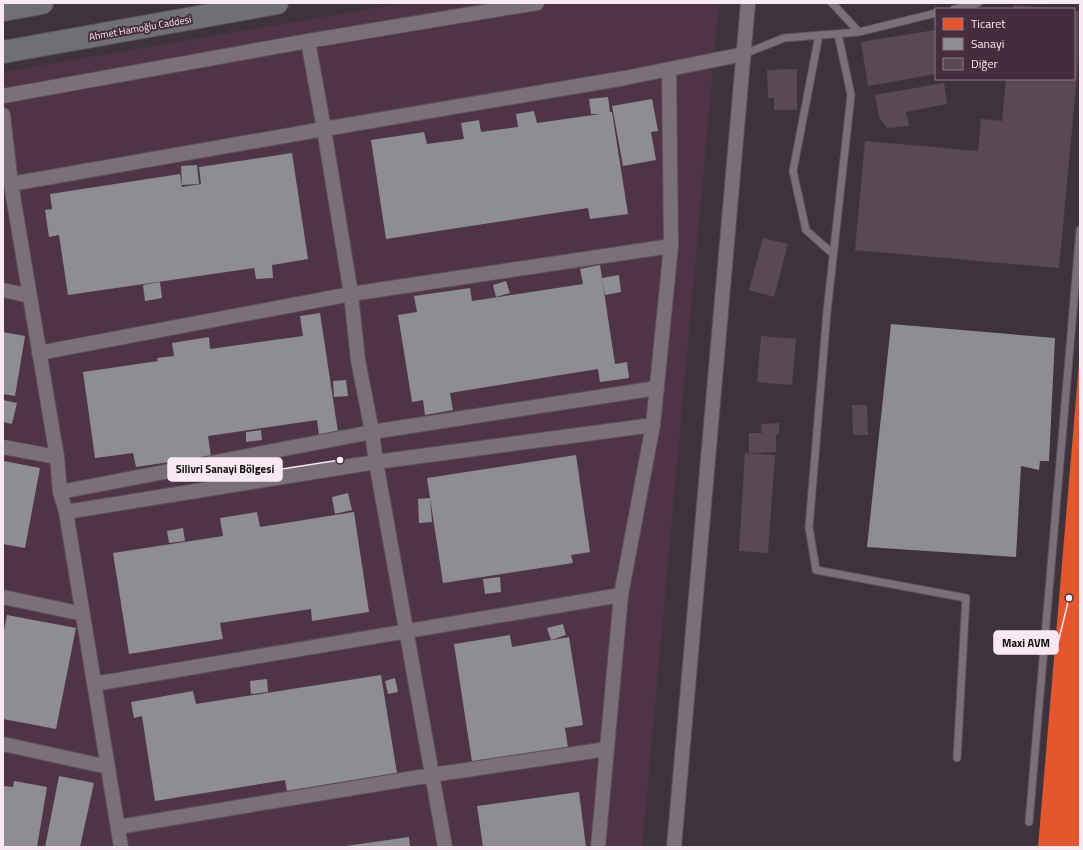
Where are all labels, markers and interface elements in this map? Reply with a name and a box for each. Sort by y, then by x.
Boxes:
legend [935,8,1075,80]
street label: Ahmet Hamoğlu Caddesi [88,12,192,44]
text: Ticaret [971,14,1006,33]
text: Sanayi [971,34,1004,53]
text: Diğer [971,54,998,73]
callout: Silivri Sanayi Bölgesi [168,458,282,481]
text: Silivri Sanayi Bölgesi [176,461,274,477]
callout: Maxi AVM [994,631,1058,654]
text: Maxi AVM [1002,635,1050,651]

